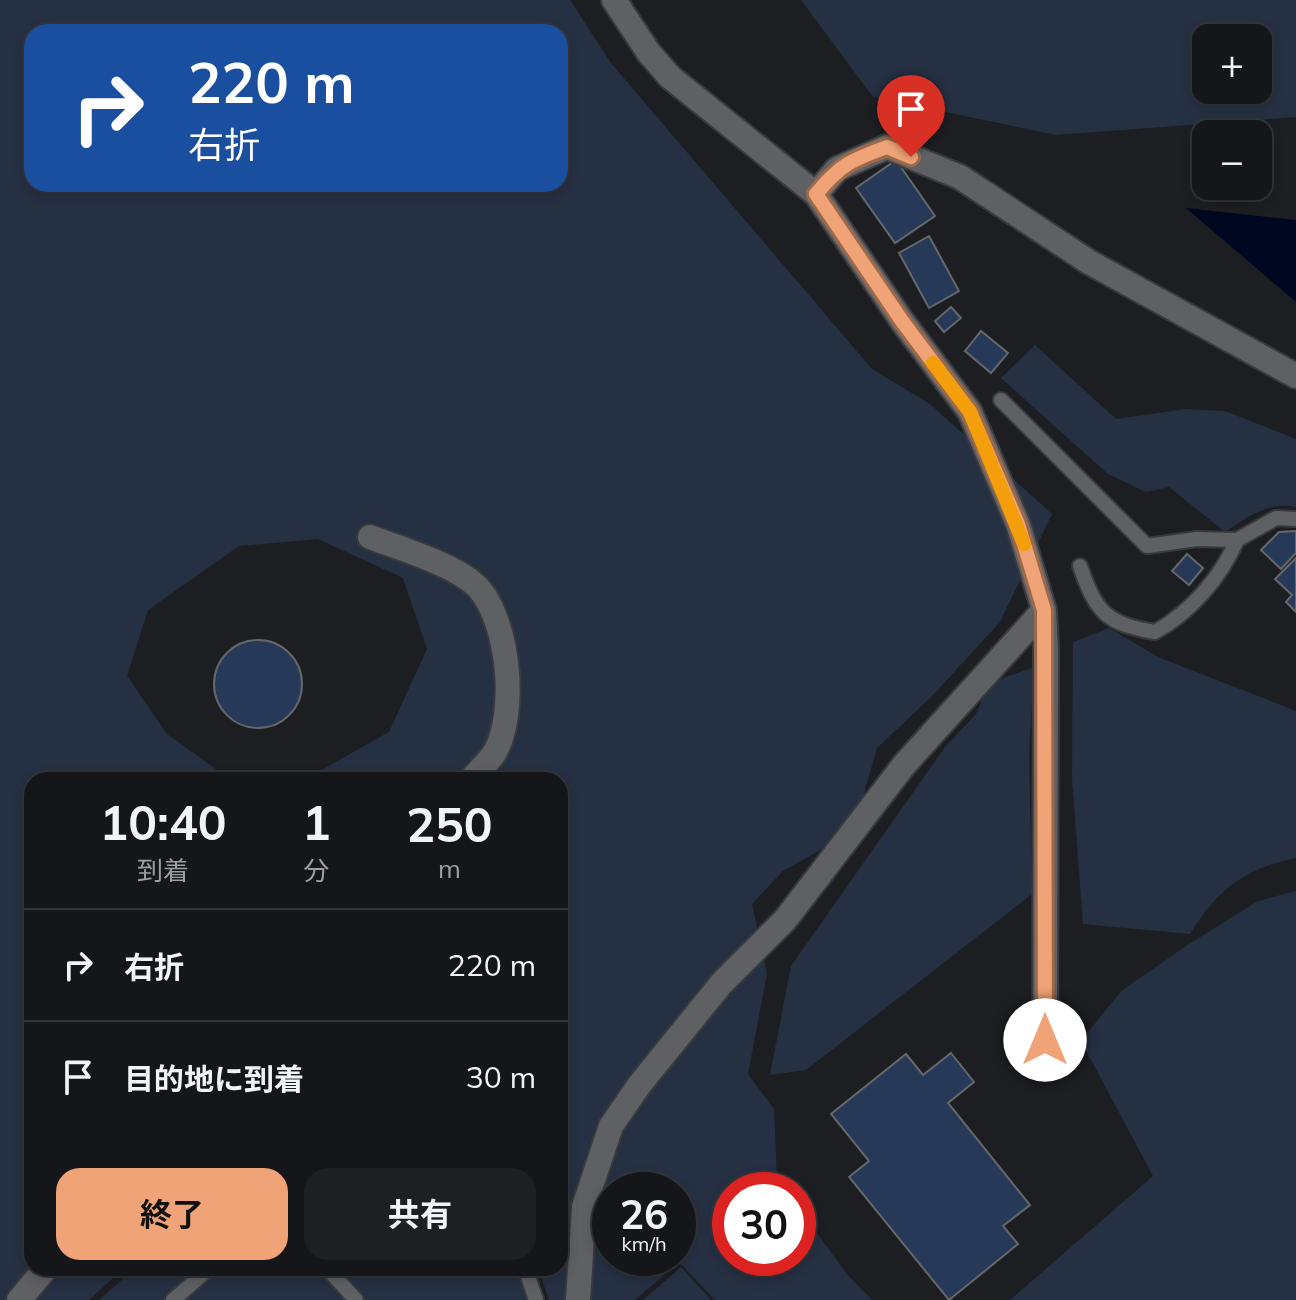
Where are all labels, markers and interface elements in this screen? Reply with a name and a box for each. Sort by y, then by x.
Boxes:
map controls [1192,24,1272,200]
button: + [1192,24,1272,104]
text: 220 m [188,47,355,117]
icon: right [56,56,160,160]
pin [877,75,945,157]
icon: arrive [889,87,933,131]
button: − [1192,120,1272,200]
text: 右折 [188,122,260,167]
text: 10:40 [99,792,227,852]
text: 1 [302,792,331,852]
text: 250 [406,794,493,854]
text: m [438,852,461,885]
text: 到着 [137,854,189,887]
text: 分 [303,854,329,887]
icon: right [56,943,100,987]
text: 220 m [448,946,536,984]
text: 右折 [124,948,184,986]
position arrow [1003,998,1087,1082]
icon: arrive [56,1055,100,1099]
text: 30 m [466,1058,536,1096]
text: 目的地に到着 [124,1060,304,1098]
button: 終了 [56,1168,288,1260]
button: 共有 [304,1168,536,1260]
speed limit sign: 30 [712,1172,816,1276]
text: 26 [620,1189,668,1239]
text: km/h [621,1231,667,1256]

